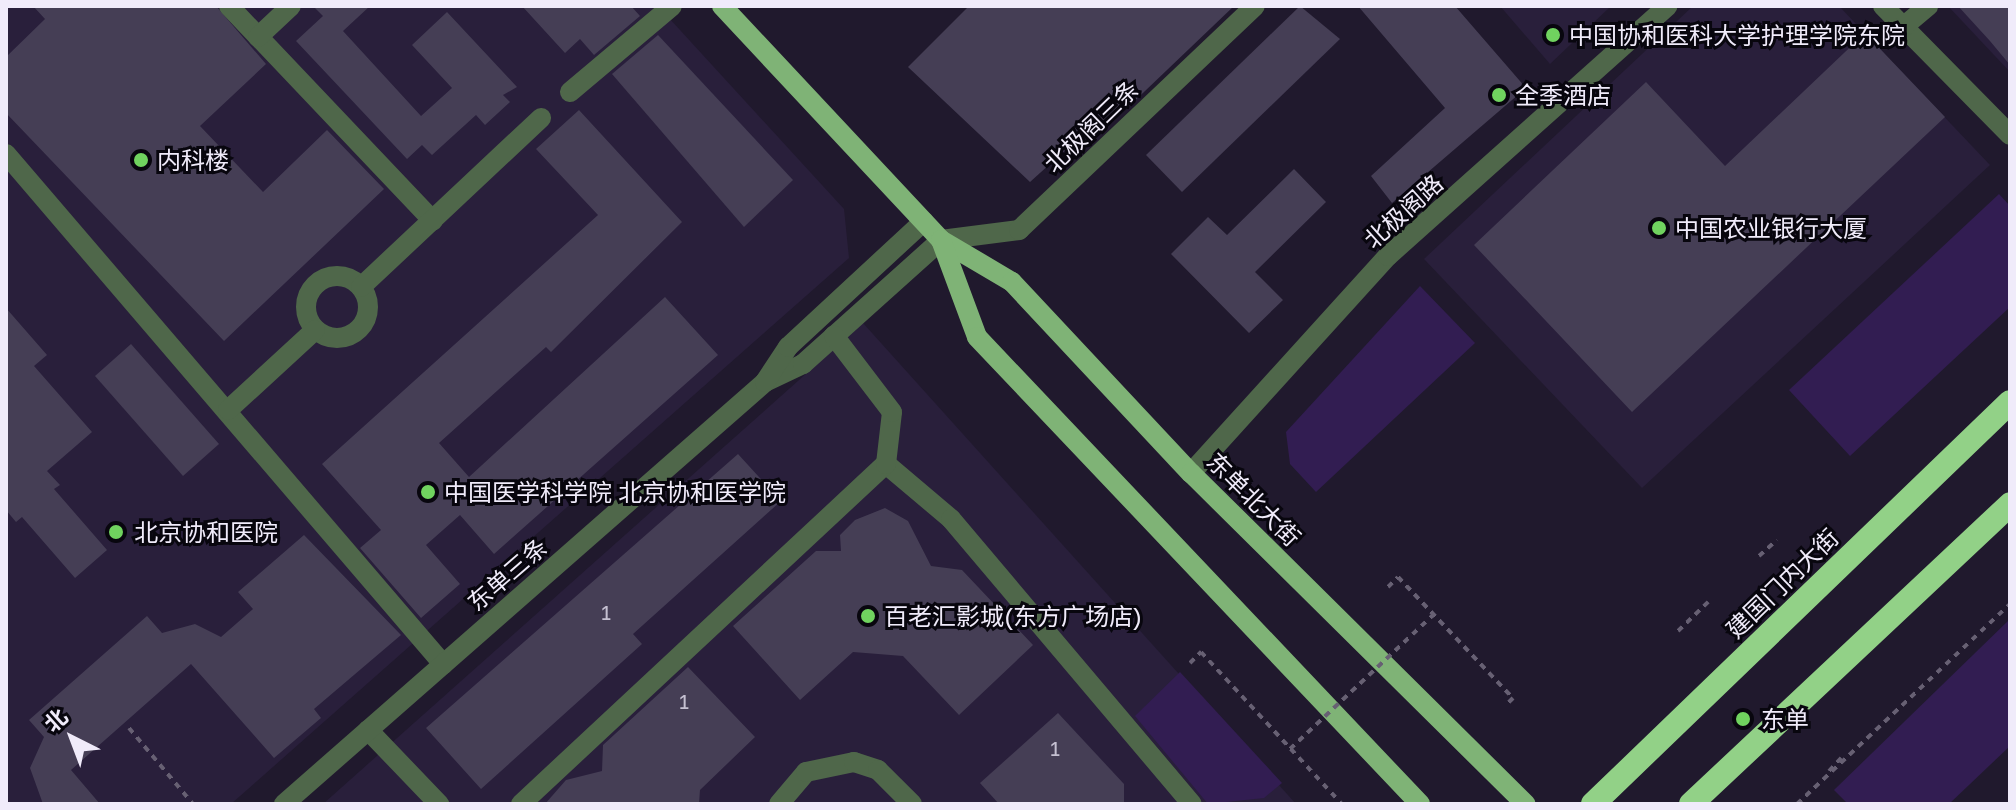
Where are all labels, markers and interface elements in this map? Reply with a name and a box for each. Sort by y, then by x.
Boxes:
place label: 中国协和医科大学护理学院东院 [1569,21,1905,49]
marker: 中国协和医科大学护理学院东院 [1544,26,1562,44]
street label: 北极阁三条 [1038,74,1144,178]
place label: 全季酒店 [1515,81,1611,109]
marker: 全季酒店 [1490,86,1508,104]
place label: 内科楼 [157,146,229,174]
marker: 内科楼 [132,151,150,169]
street label: 北极阁路 [1358,168,1448,254]
place label: 中国农业银行大厦 [1675,214,1867,242]
marker: 中国农业银行大厦 [1650,219,1668,237]
street label: 东单北大街 [1201,446,1307,552]
place label: 中国医学科学院 北京协和医学院 [444,478,786,506]
marker: 中国医学科学院 北京协和医学院 [419,483,437,501]
place label: 北京协和医院 [134,518,278,546]
marker: 北京协和医院 [105,521,127,543]
street label: 建国门内大街 [1720,523,1844,643]
street label: 东单三条 [461,532,553,616]
house number: 1 [601,600,611,624]
place label: 百老汇影城(东方广场店) [884,602,1142,630]
marker: 百老汇影城(东方广场店) [859,607,877,625]
house number: 1 [679,689,689,713]
north arrow [32,698,112,778]
text: 北 [38,702,73,737]
place label: 东单 [1761,705,1809,733]
marker: 东单 [1732,708,1754,730]
house number: 1 [1050,736,1060,760]

